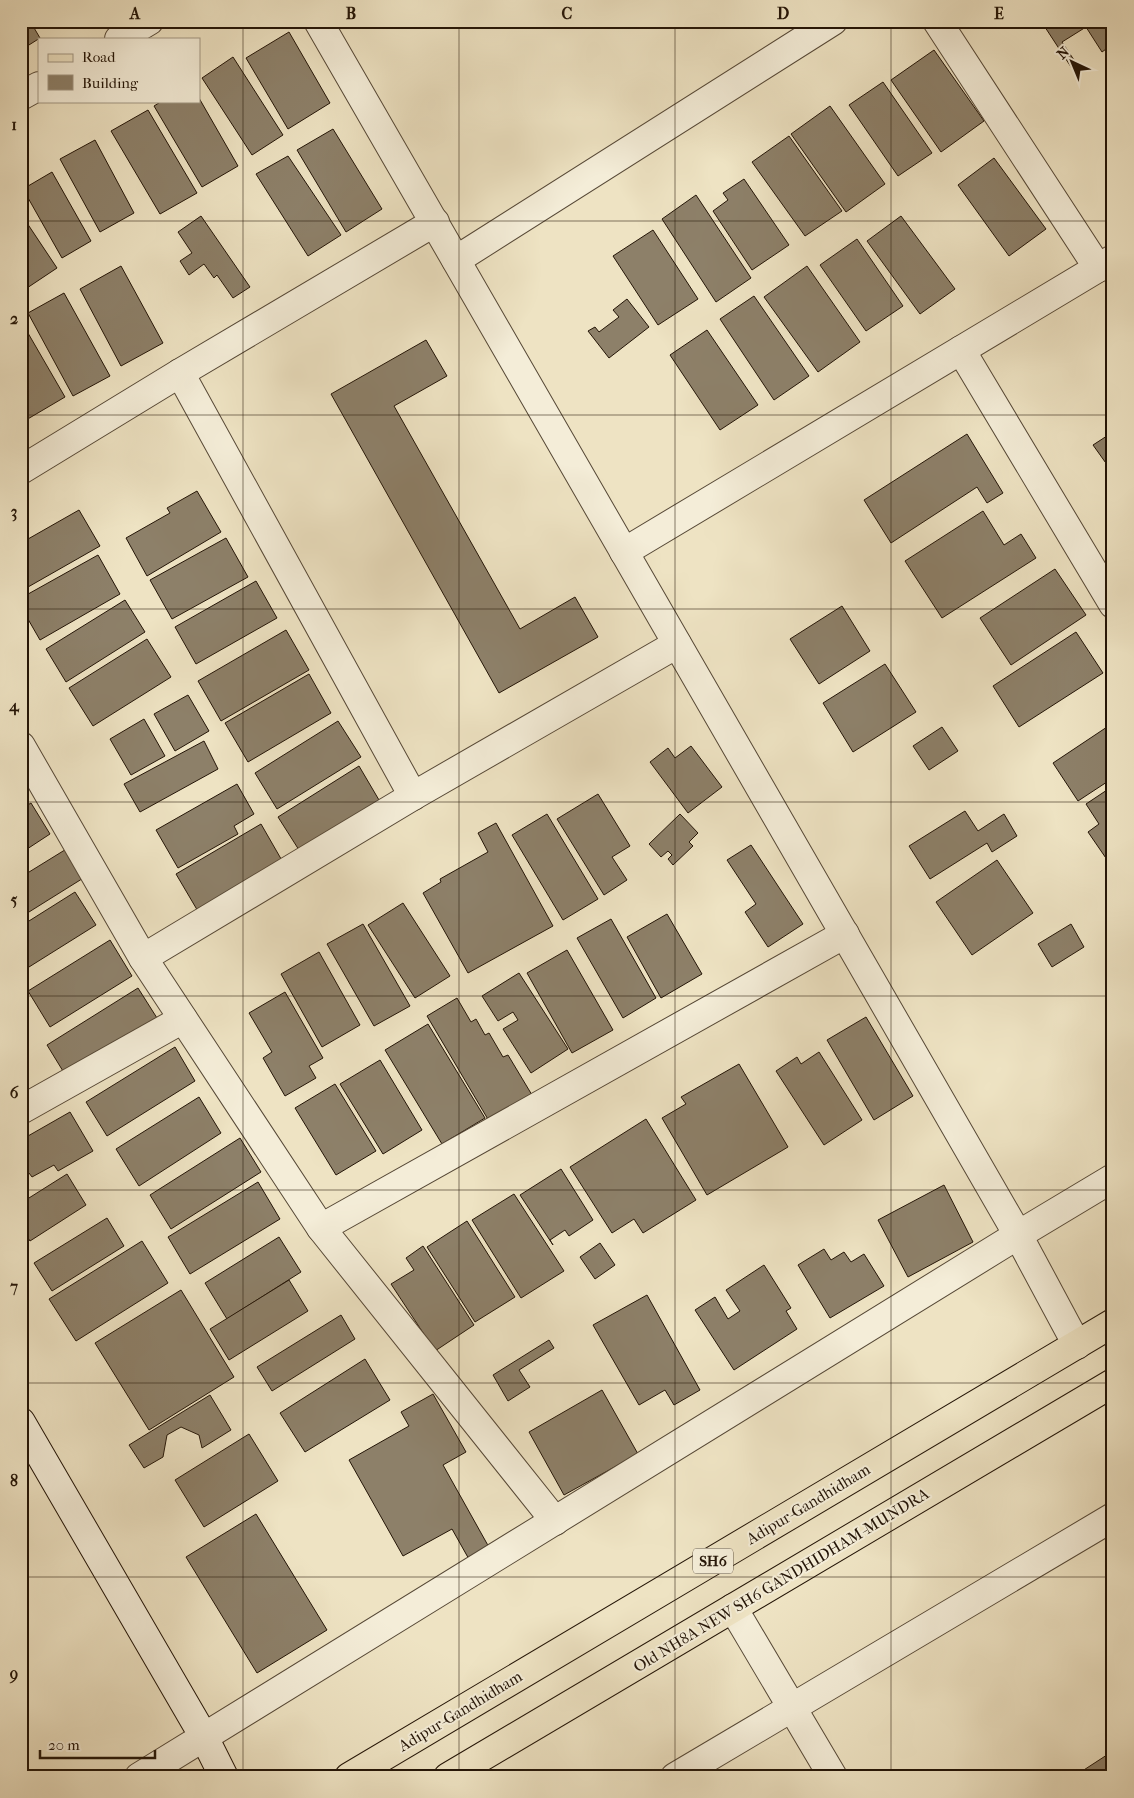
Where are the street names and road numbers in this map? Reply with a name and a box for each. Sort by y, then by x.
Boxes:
street label: Adipur-Gandhidham [742,1459,874,1549]
street label: Old NH8A NEW SH6 GANDHIDHAM-MUNDRA [630,1484,933,1676]
road number: SH6 [693,1548,733,1574]
street label: Adipur-Gandhidham [394,1666,526,1756]

